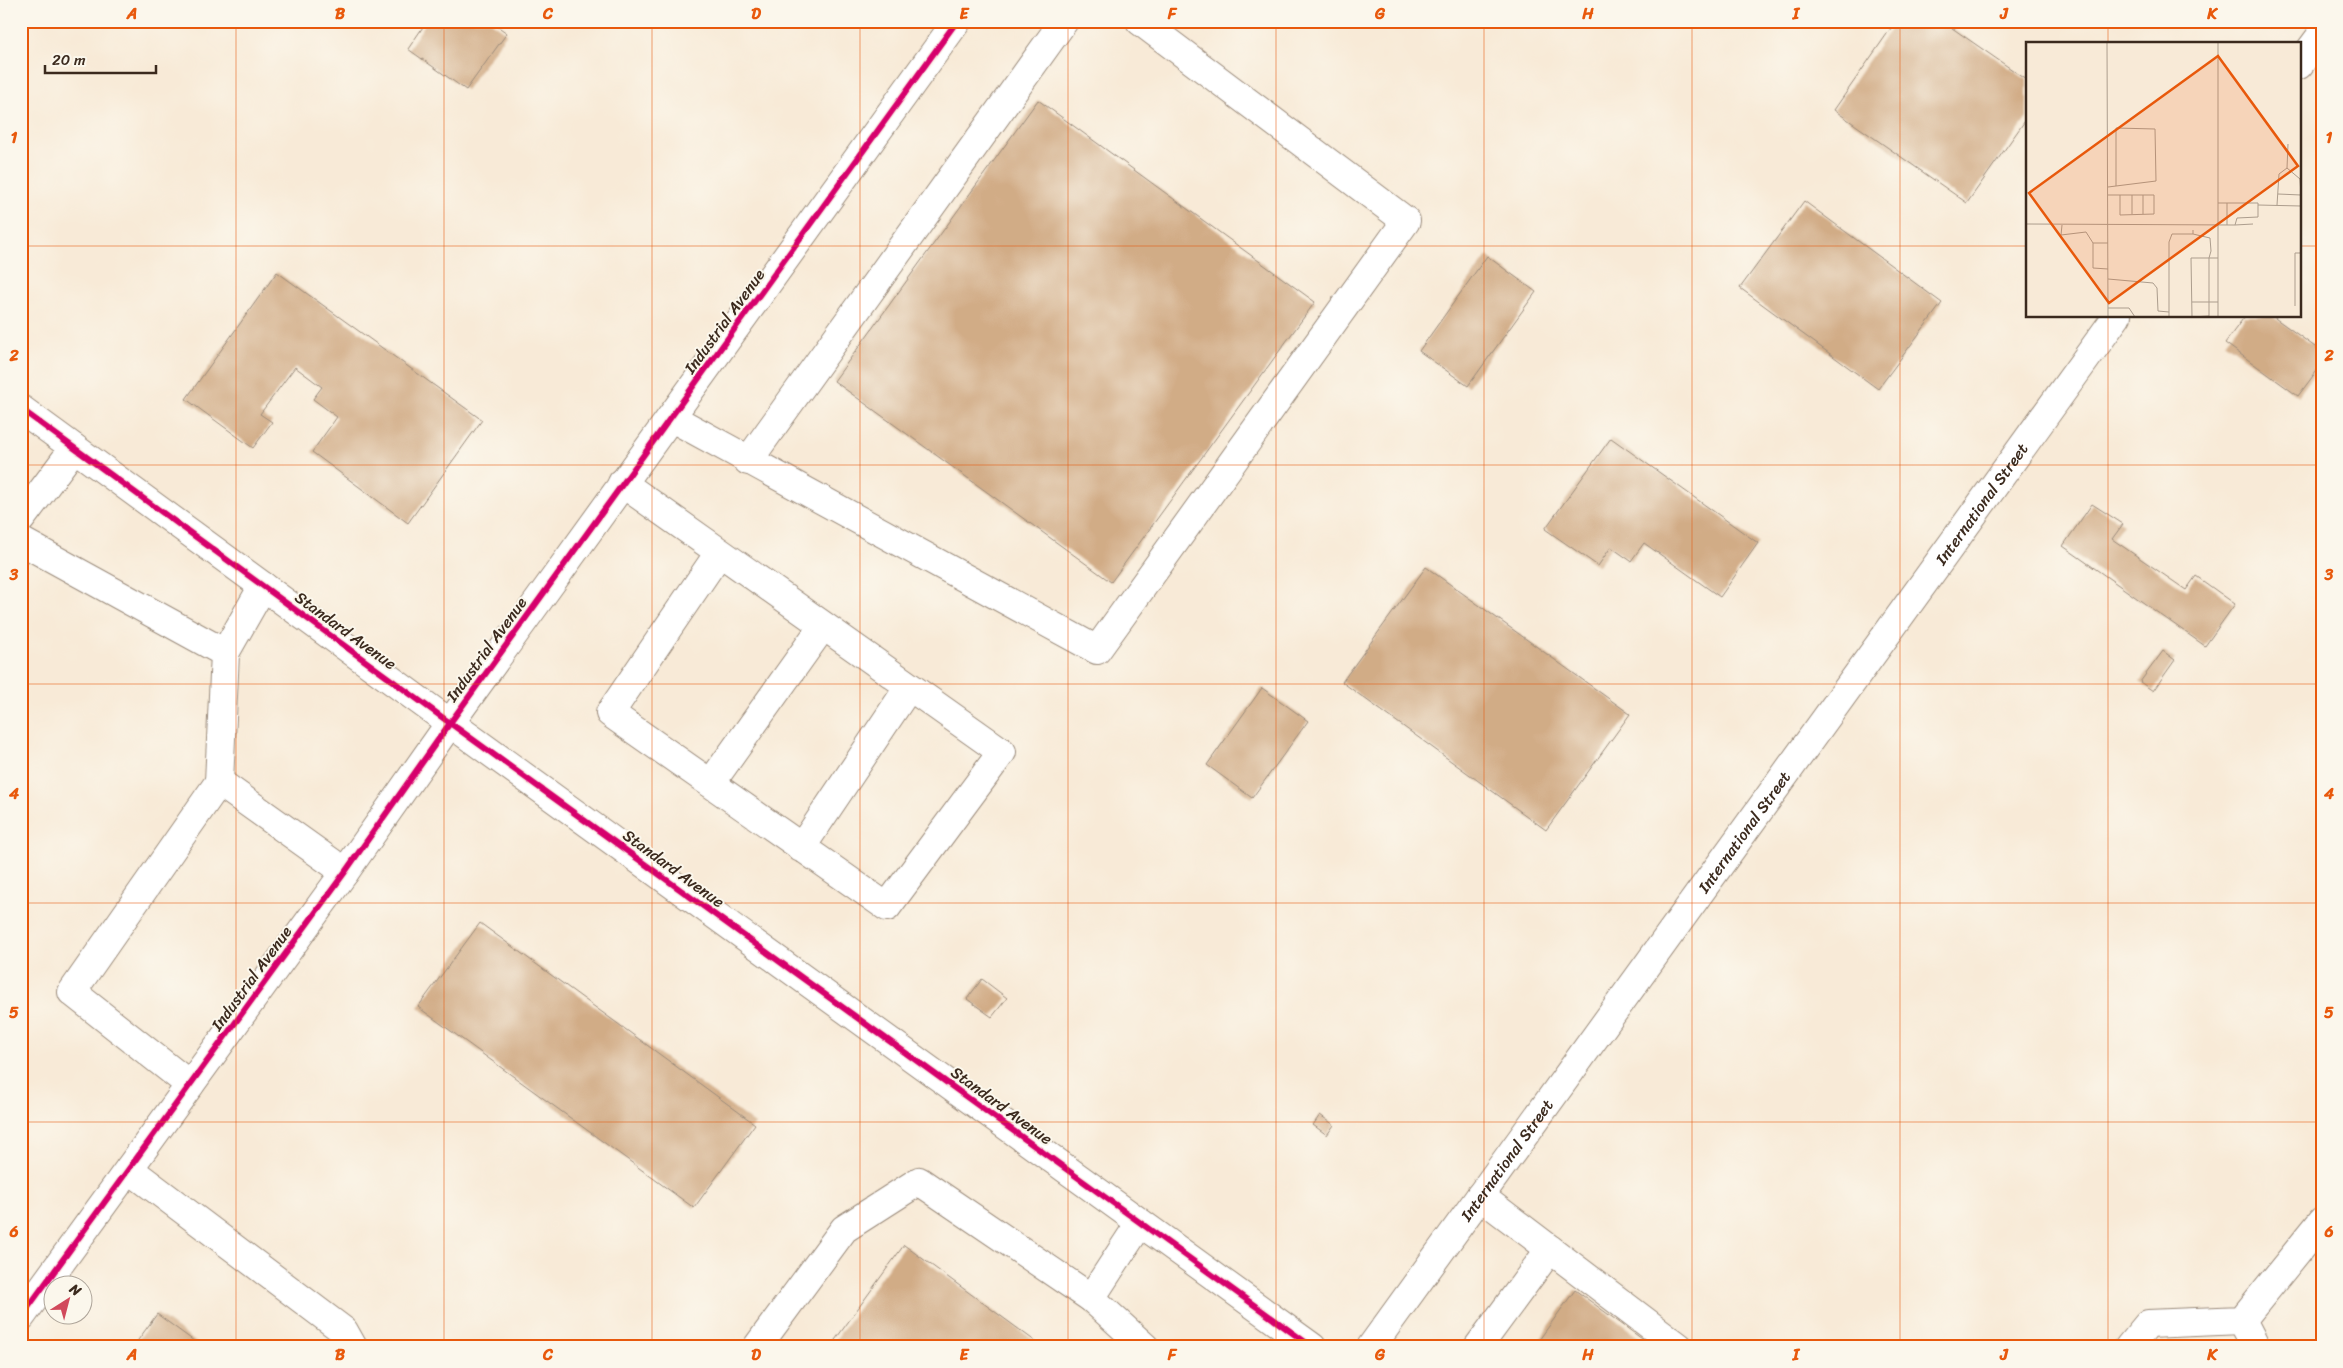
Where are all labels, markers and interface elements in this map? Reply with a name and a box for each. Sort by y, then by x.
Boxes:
text: A [126,0,137,28]
text: B [335,0,346,28]
text: C [542,0,554,28]
text: D [751,0,761,28]
text: E [960,0,970,28]
text: F [1167,0,1178,28]
text: G [1374,0,1386,28]
text: H [1581,0,1594,28]
text: I [1792,0,1801,28]
text: J [1999,0,2009,28]
text: K [2206,0,2218,28]
scale bar [45,42,156,74]
inset map [2026,42,2300,318]
text: 20 m [52,47,86,73]
text: 1 [11,123,18,152]
text: 1 [2326,123,2333,152]
street label: Industrial Avenue [676,262,773,381]
text: 2 [8,341,19,370]
text: 2 [2323,341,2334,370]
street label: International Street [1927,437,2036,572]
text: 3 [9,560,19,589]
text: 3 [2324,560,2334,589]
street label: Standard Avenue [288,583,403,678]
street label: Industrial Avenue [438,590,535,709]
street label: International Street [1689,765,1798,900]
text: 4 [8,779,19,808]
text: 4 [2323,779,2334,808]
street label: Standard Avenue [616,821,731,916]
street label: Industrial Avenue [203,919,300,1038]
text: 5 [9,998,19,1027]
text: 5 [2324,998,2334,1027]
street label: Standard Avenue [944,1058,1059,1153]
street label: International Street [1452,1093,1561,1228]
text: 6 [8,1217,19,1246]
text: 6 [2323,1217,2334,1246]
north arrow [42,1276,92,1326]
text: N [63,1276,87,1303]
text: A [126,1340,137,1368]
text: B [335,1340,346,1368]
text: C [542,1340,554,1368]
text: D [751,1340,761,1368]
text: E [960,1340,970,1368]
text: F [1167,1340,1178,1368]
text: G [1374,1340,1386,1368]
text: H [1581,1340,1594,1368]
text: I [1792,1340,1801,1368]
text: J [1999,1340,2009,1368]
text: K [2206,1340,2218,1368]

